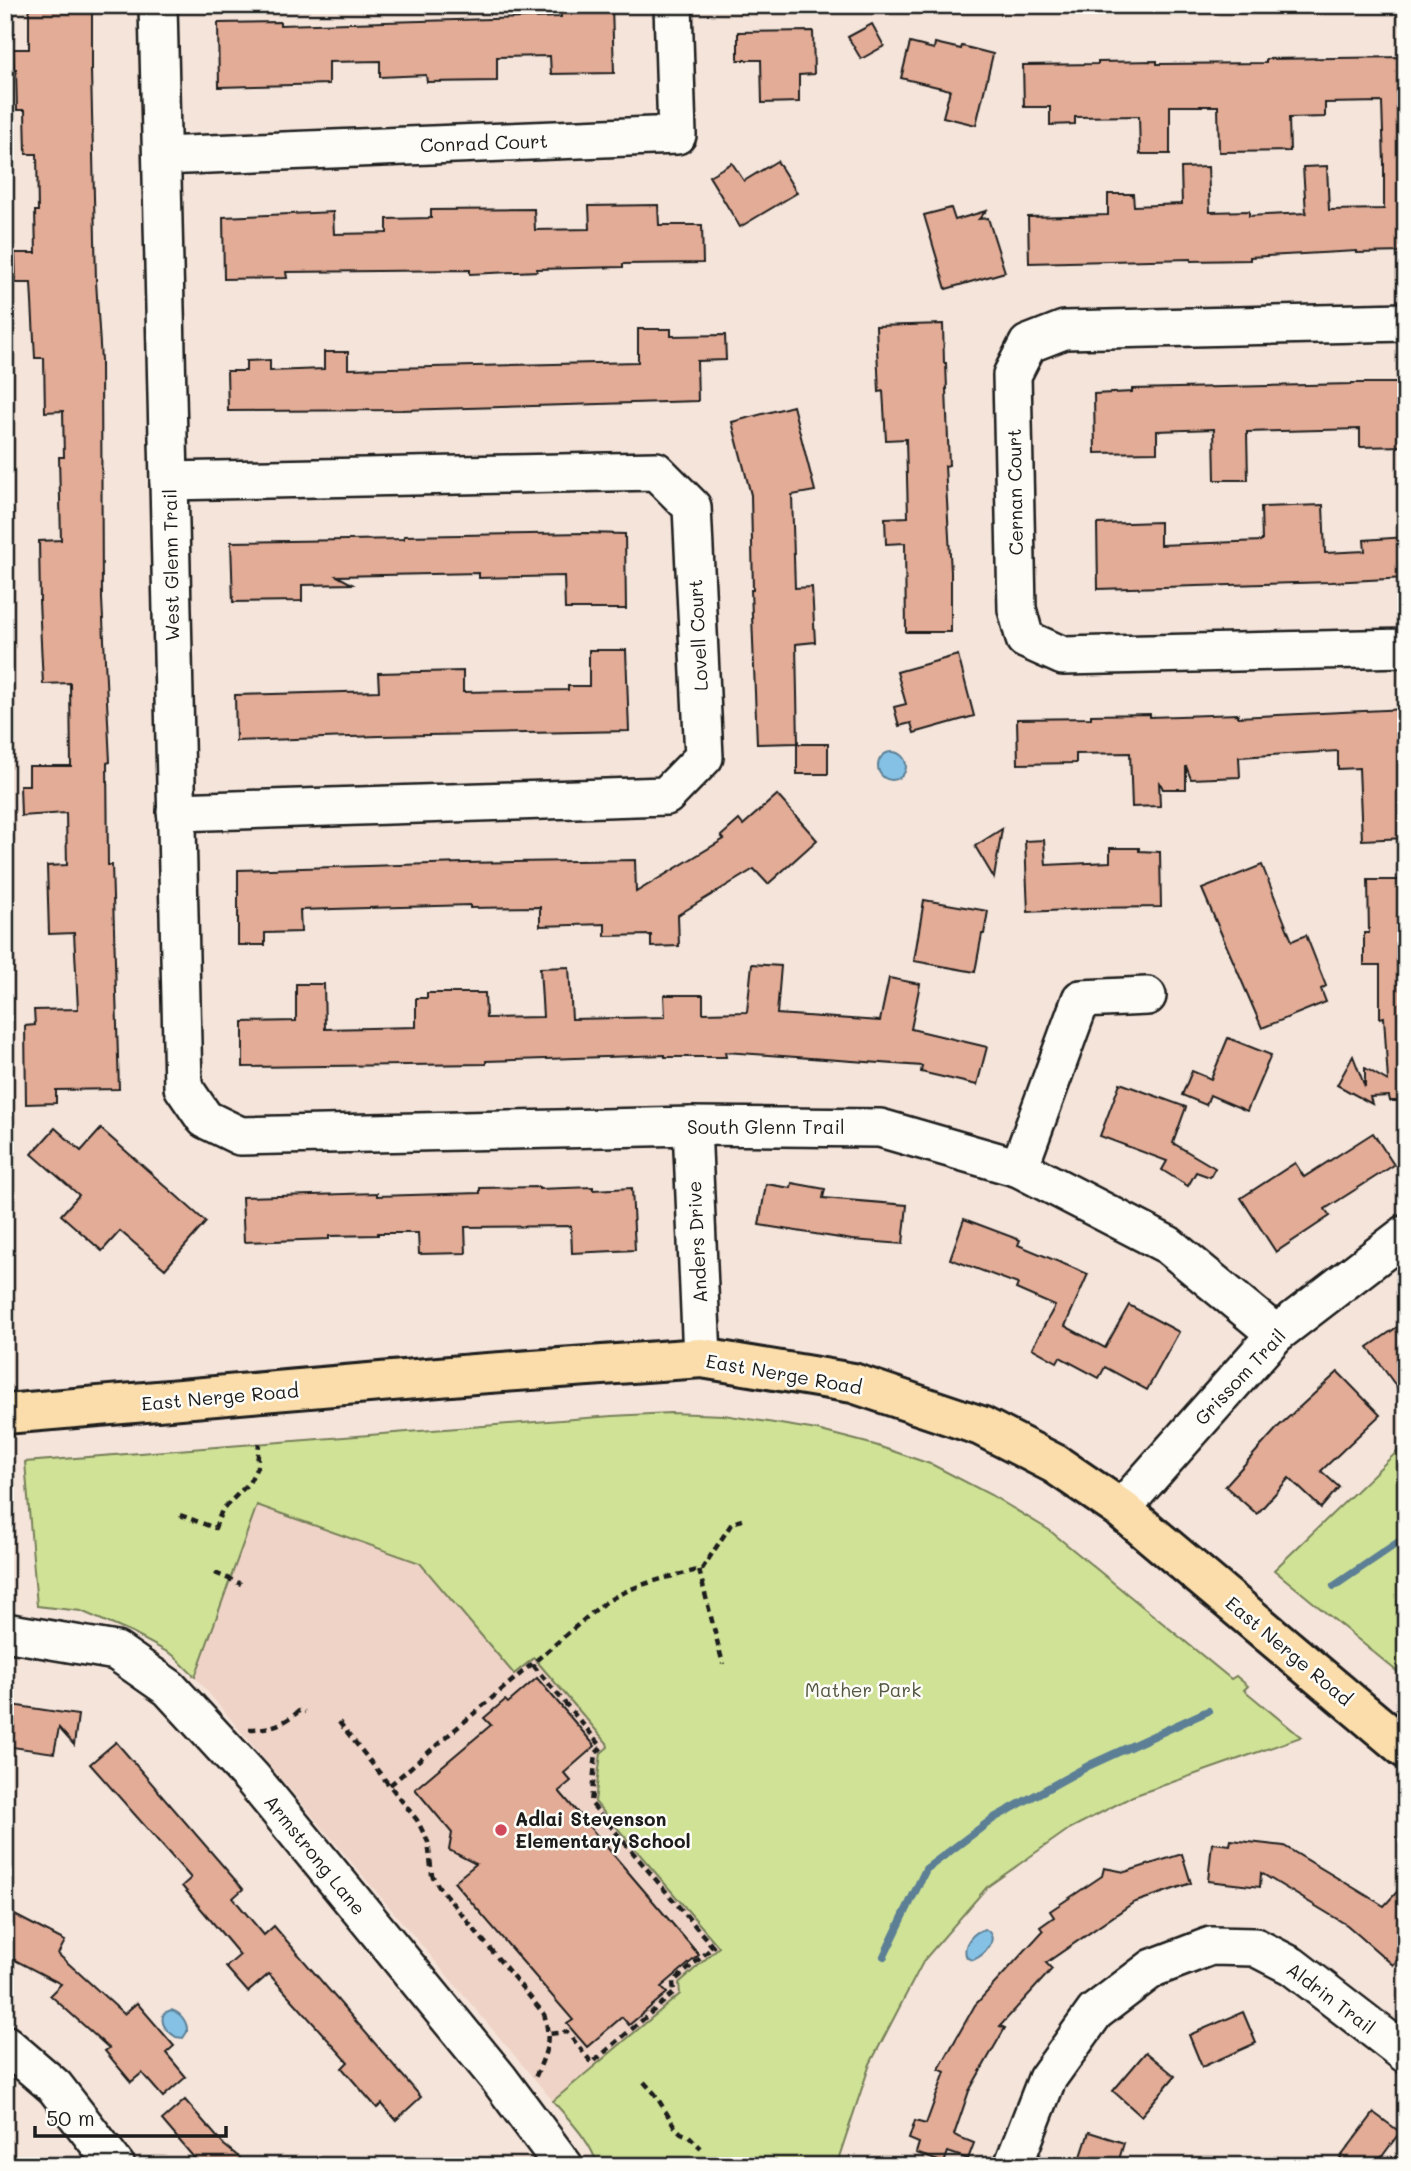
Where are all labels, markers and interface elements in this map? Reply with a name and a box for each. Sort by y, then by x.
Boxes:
street label: Conrad Court [420,128,548,157]
street label: Cernan Court [1001,428,1028,556]
street label: West Glenn Trail [157,489,184,641]
street label: Lovell Court [682,579,713,692]
street label: South Glenn Trail [687,1114,845,1139]
street label: Anders Drive [681,1180,712,1304]
street label: Grissom Trail [1189,1323,1291,1430]
street label: East Nerge Road [704,1347,864,1400]
street label: East Nerge Road [140,1377,300,1416]
street label: East Nerge Road [1221,1590,1358,1711]
park label: Mather Park [805,1677,921,1702]
street label: Armstrong Lane [259,1789,372,1920]
place label: Adlai Stevenson Elementary School [515,1806,691,1853]
marker: Adlai Stevenson Elementary School [493,1822,509,1838]
street label: Aldrin Trail [1282,1956,1381,2039]
scale bar [35,2094,226,2138]
text: 50 m [46,2104,95,2131]

